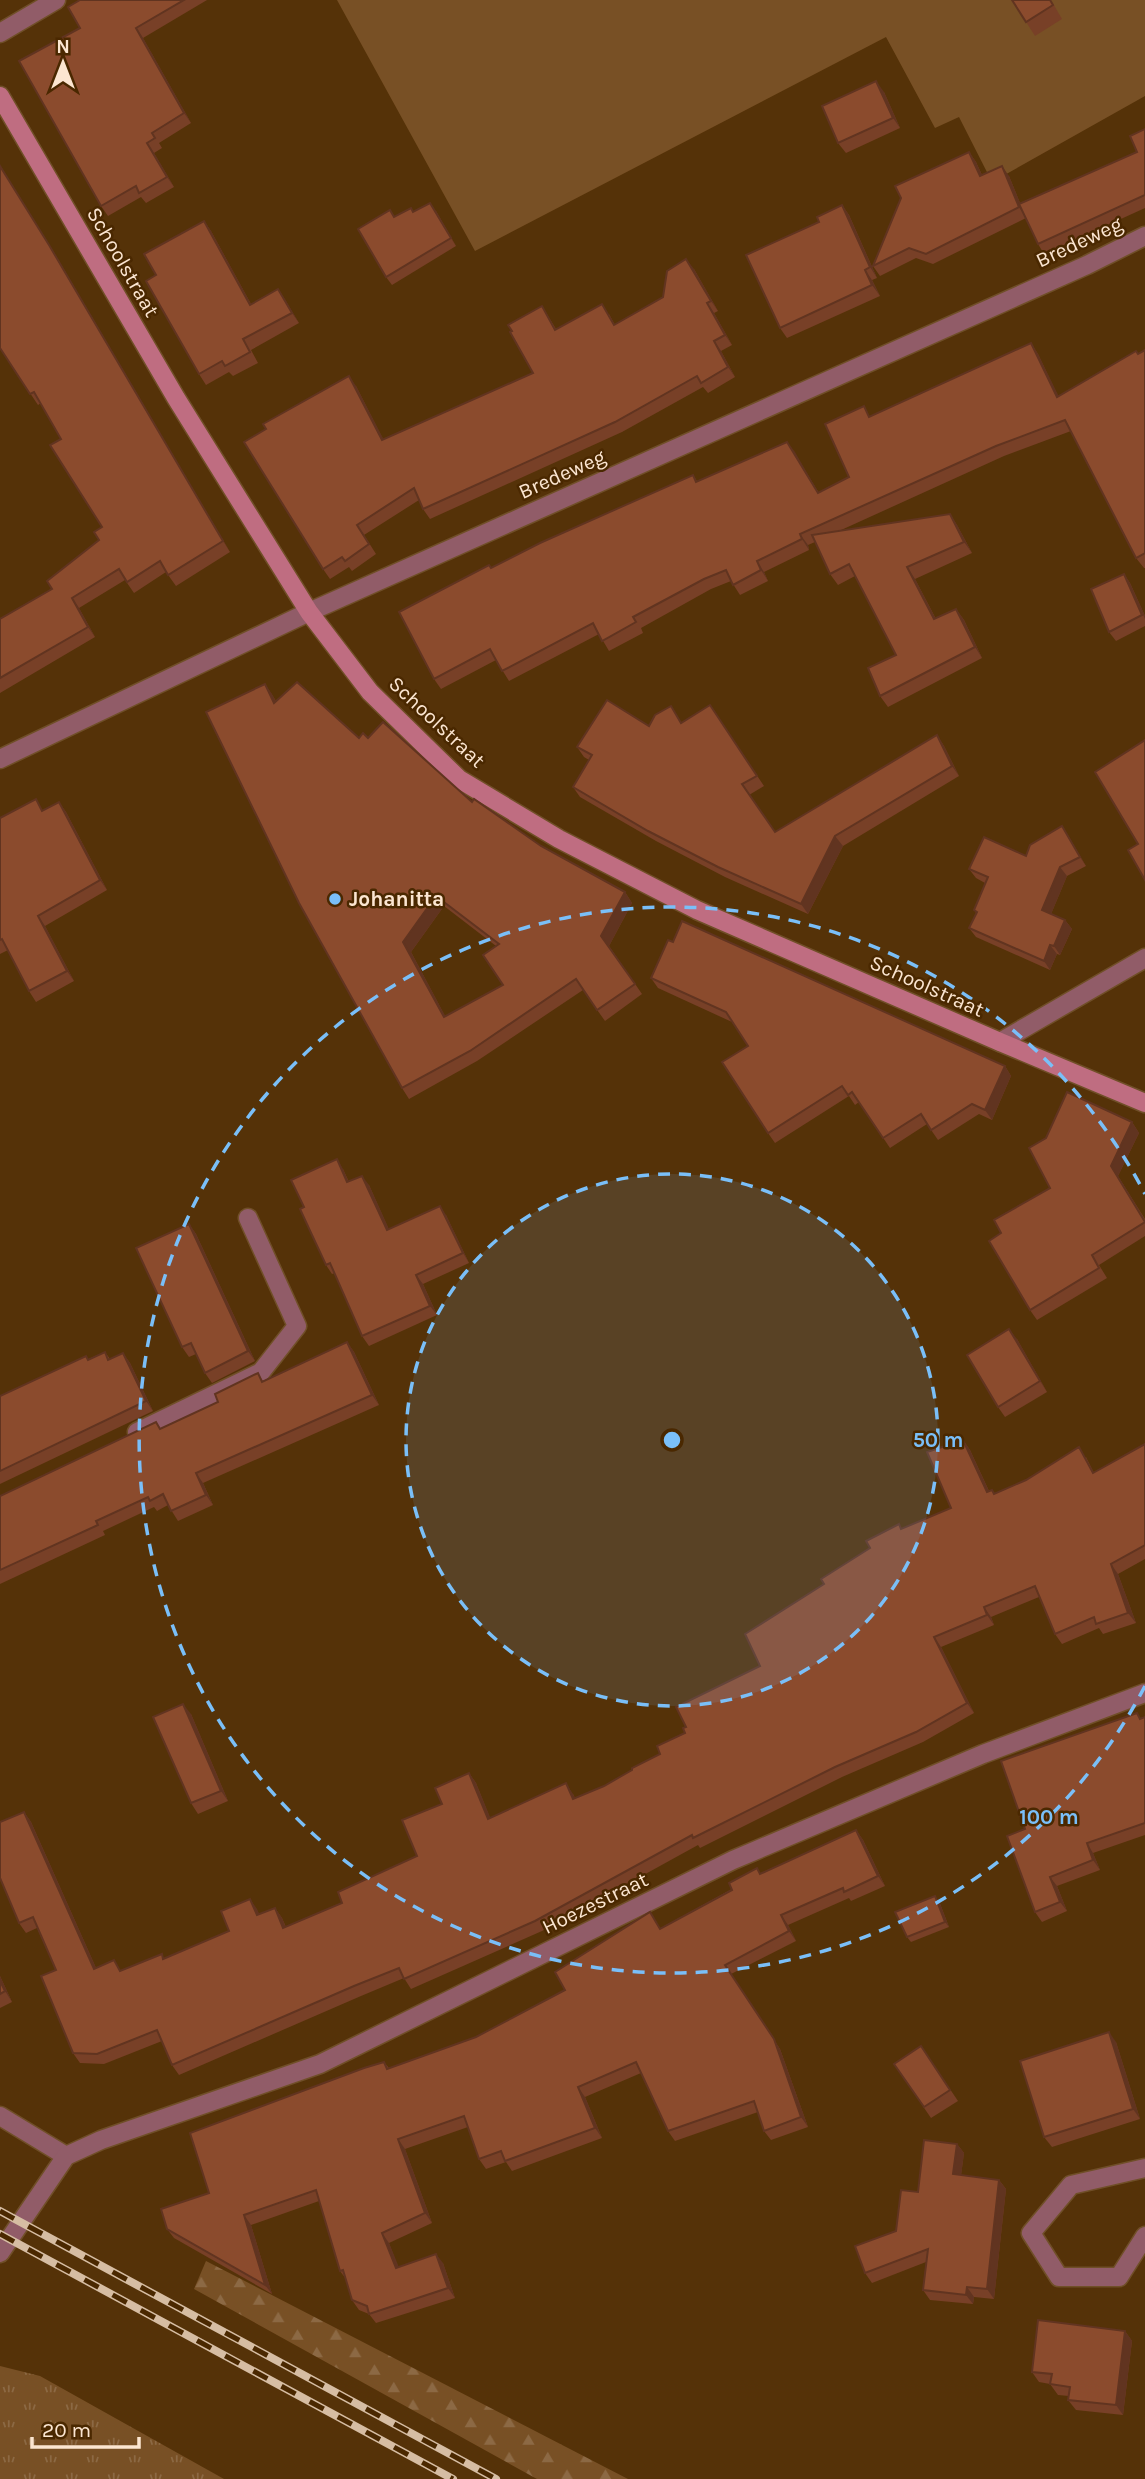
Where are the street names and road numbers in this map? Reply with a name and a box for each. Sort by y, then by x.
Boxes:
street label: Schoolstraat [82,203,164,321]
street label: Bredeweg [1032,212,1126,272]
street label: Bredeweg [515,444,609,504]
street label: Schoolstraat [384,671,490,773]
street label: Schoolstraat [866,950,988,1022]
street label: Hoezestraat [538,1867,652,1939]

